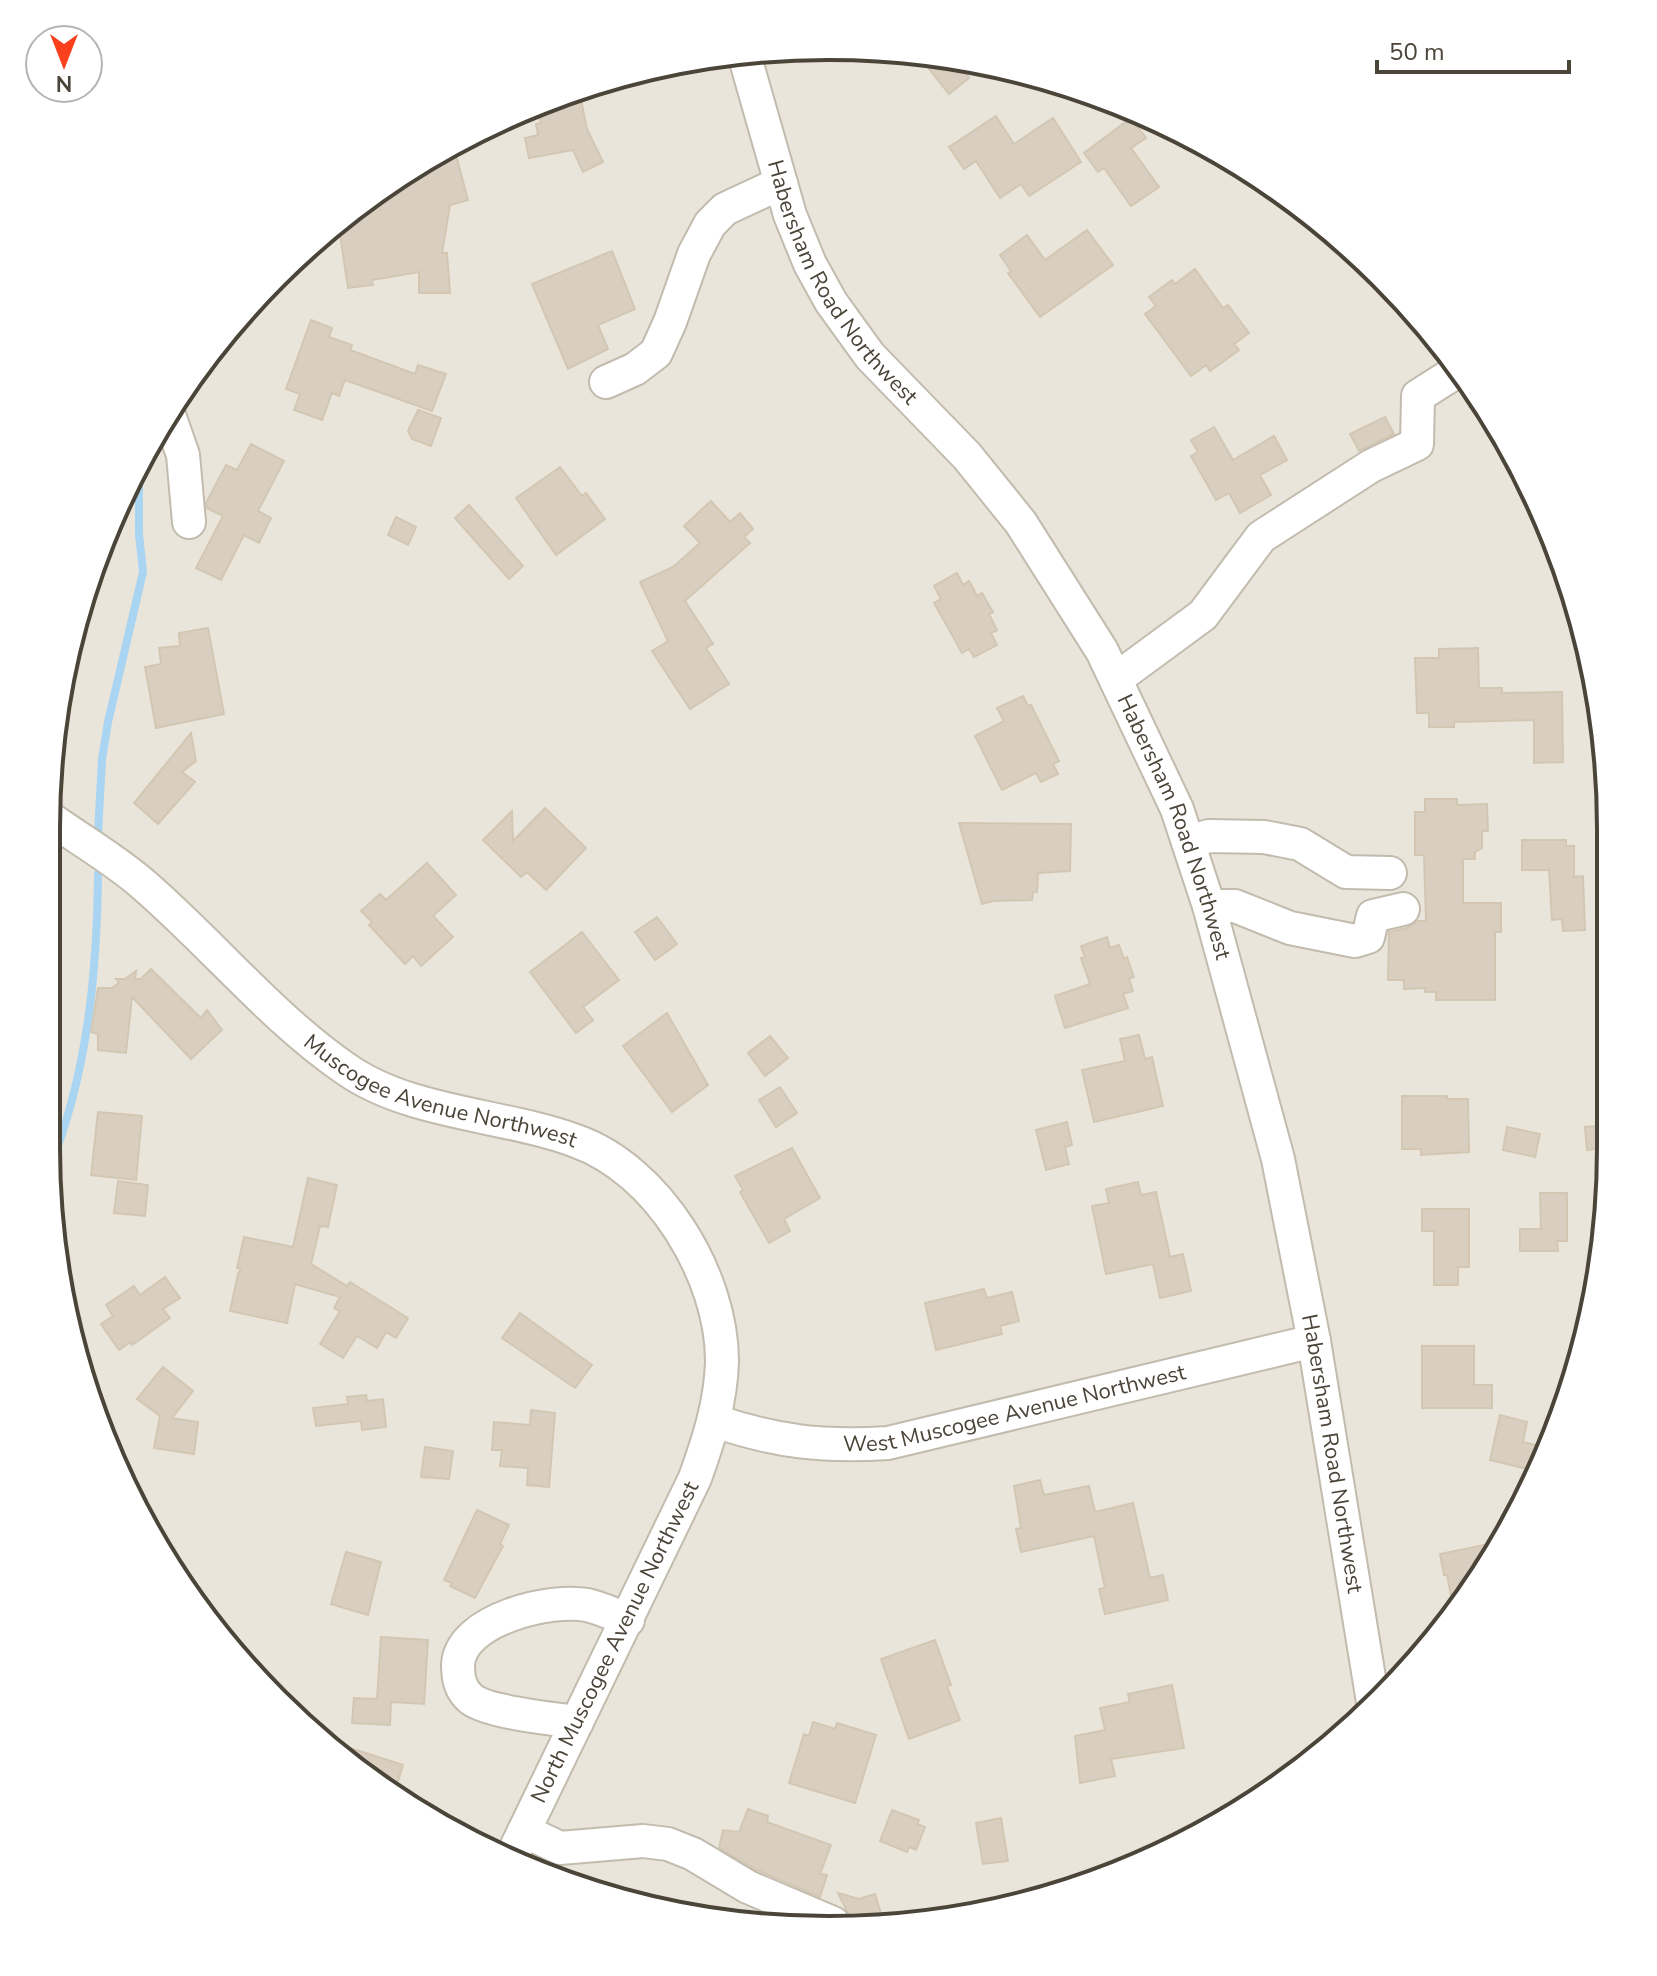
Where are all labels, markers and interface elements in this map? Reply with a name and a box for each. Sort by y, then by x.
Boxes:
north arrow [24,24,104,104]
scale bar [1377,24,1569,74]
text: 50 m [1389,36,1445,68]
text: N [56,68,72,98]
street label: Habersham Road Northwest [760,157,925,412]
street label: Habersham Road Northwest [1110,689,1238,963]
street label: Muscogee Avenue Northwest [297,1027,581,1155]
street label: Habersham Road Northwest [1294,1311,1370,1595]
street label: West Muscogee Avenue Northwest [843,1357,1189,1459]
street label: North Muscogee Avenue Northwest [524,1476,706,1808]

